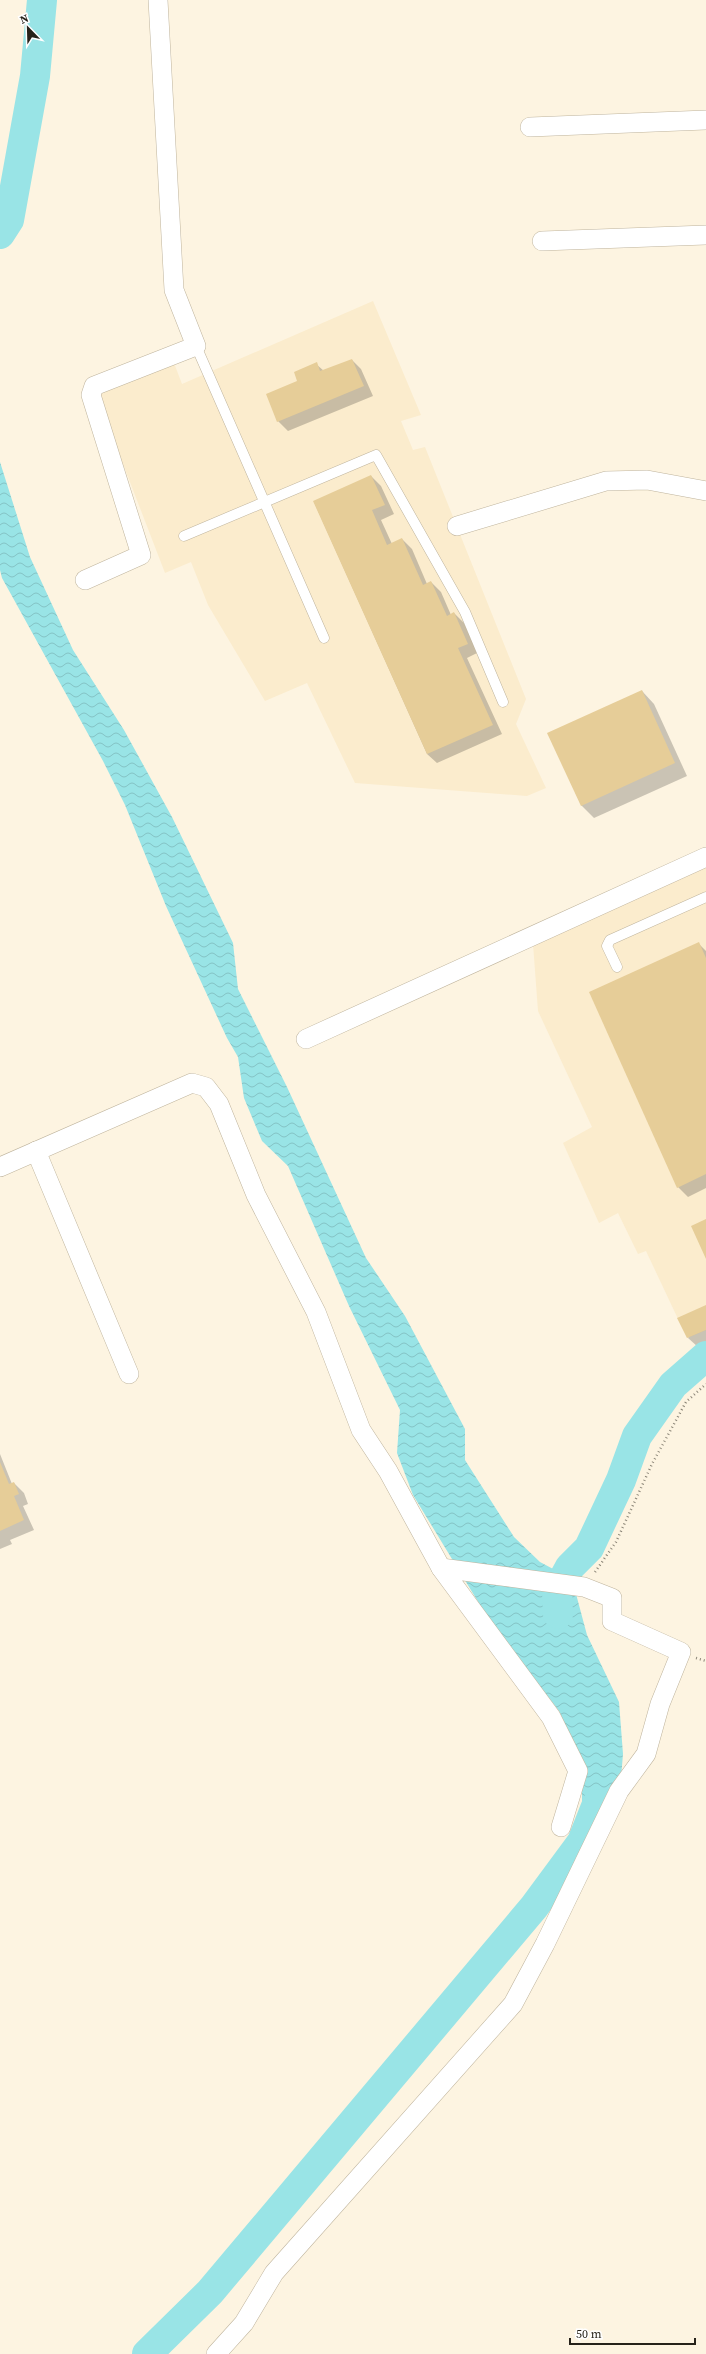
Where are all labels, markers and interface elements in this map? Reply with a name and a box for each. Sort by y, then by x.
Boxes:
north arrow [8,8,48,48]
text: N [18,11,31,28]
scale bar [570,2320,695,2346]
text: 50 m [576,2326,602,2342]

